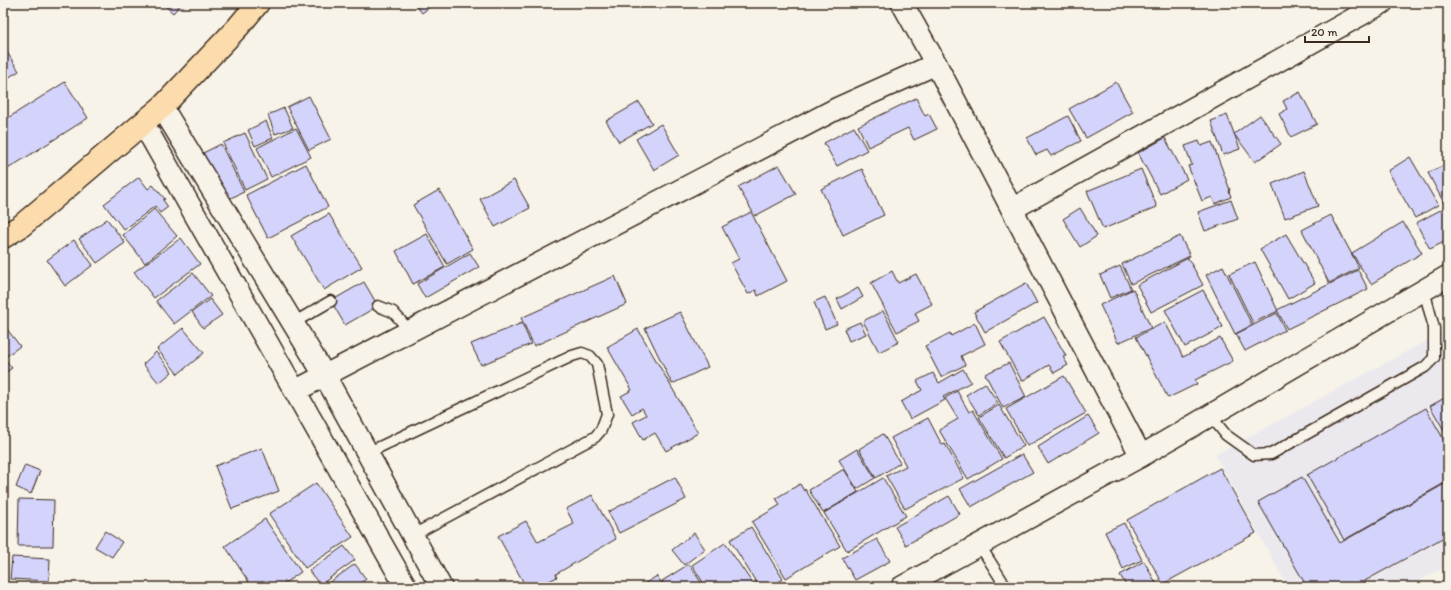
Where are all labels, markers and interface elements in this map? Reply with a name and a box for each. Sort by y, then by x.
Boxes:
scale bar [1305,18,1369,44]
text: 20 m [1311,25,1338,39]

